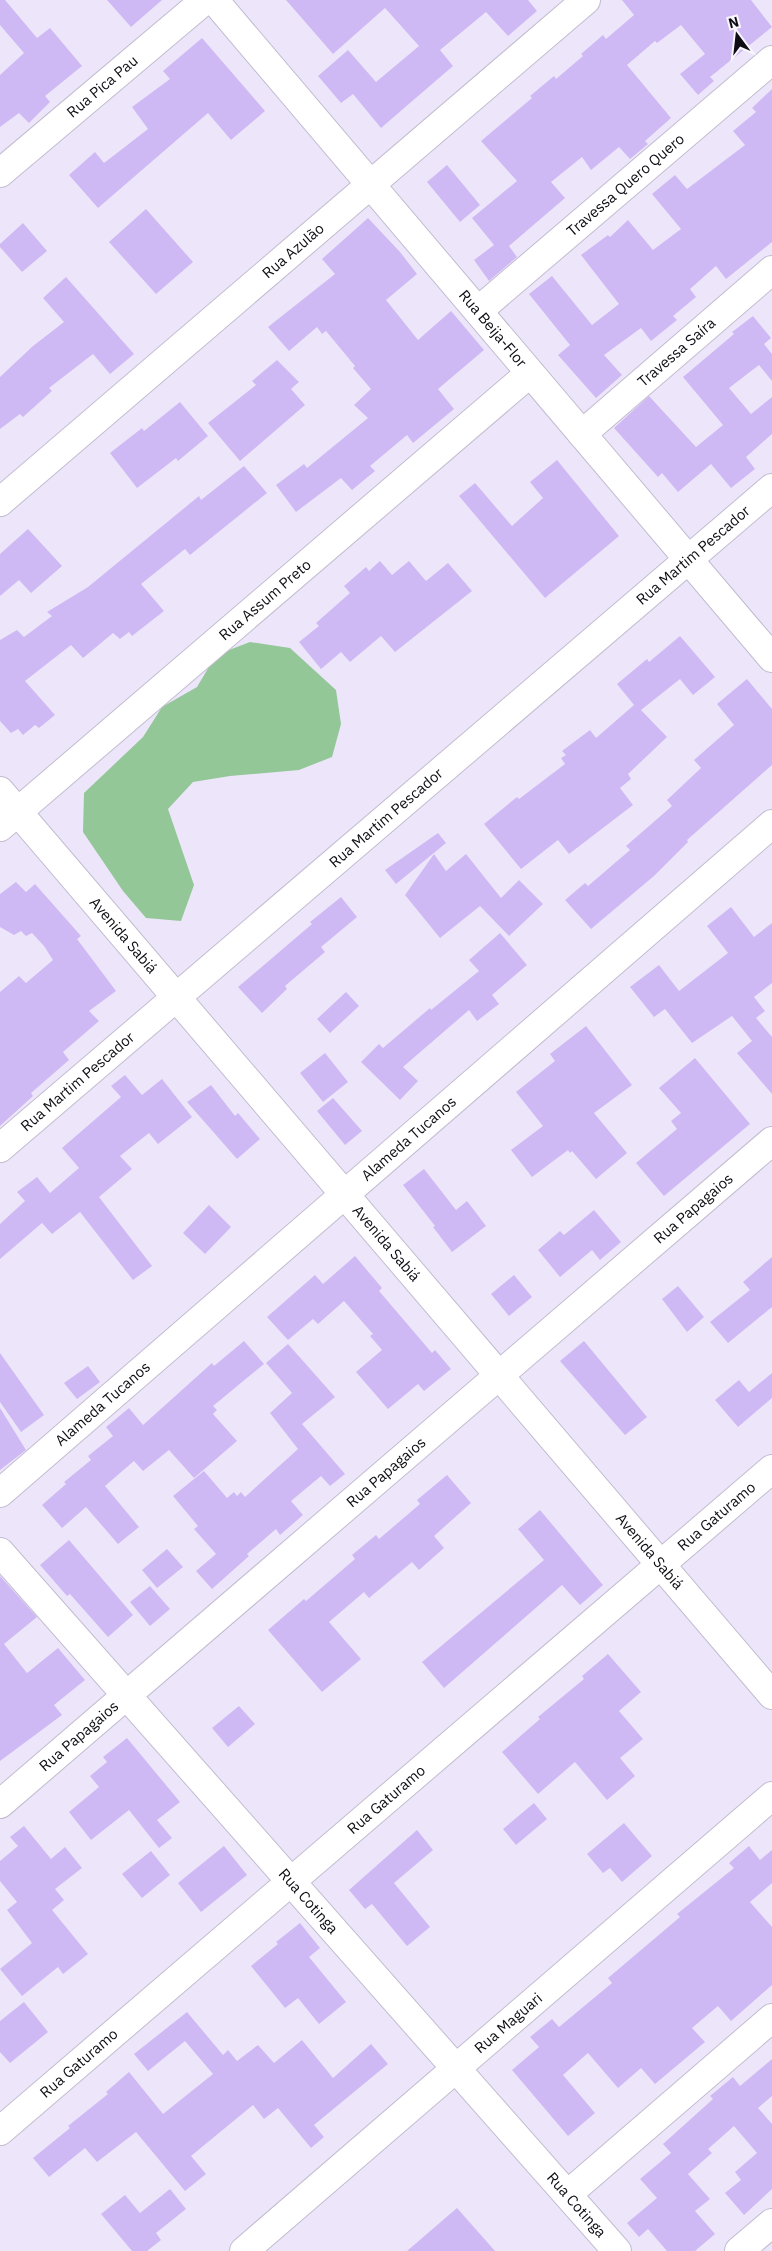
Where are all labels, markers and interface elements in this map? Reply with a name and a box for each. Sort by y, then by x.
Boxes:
north arrow [712,10,762,60]
text: N [726,12,741,32]
street label: Rua Pica Pau [63,51,142,122]
street label: Travessa Quero Quero [562,129,688,240]
street label: Rua Azulão [258,219,328,282]
street label: Rua Beija-Flor [455,286,532,371]
street label: Travessa Saíra [633,313,719,391]
street label: Rua Martim Pescador [632,501,754,609]
street label: Rua Assum Preto [215,555,315,644]
street label: Rua Martim Pescador [325,763,447,871]
street label: Avenida Sabiá [86,893,162,977]
street label: Rua Martim Pescador [16,1027,138,1135]
street label: Alameda Tucanos [357,1092,460,1185]
street label: Rua Papagaios [649,1169,737,1248]
street label: Avenida Sabiá [349,1201,425,1285]
street label: Alameda Tucanos [51,1357,154,1450]
street label: Rua Papagaios [342,1433,429,1511]
street label: Rua Gaturamo [673,1477,759,1555]
street label: Avenida Sabiá [612,1509,688,1593]
street label: Rua Papagaios [35,1696,122,1775]
street label: Rua Gaturamo [343,1761,429,1838]
street label: Rua Cotinga [275,1864,343,1938]
street label: Rua Maguari [470,1988,546,2057]
street label: Rua Gaturamo [36,2024,122,2102]
street label: Rua Cotinga [543,2168,611,2241]

